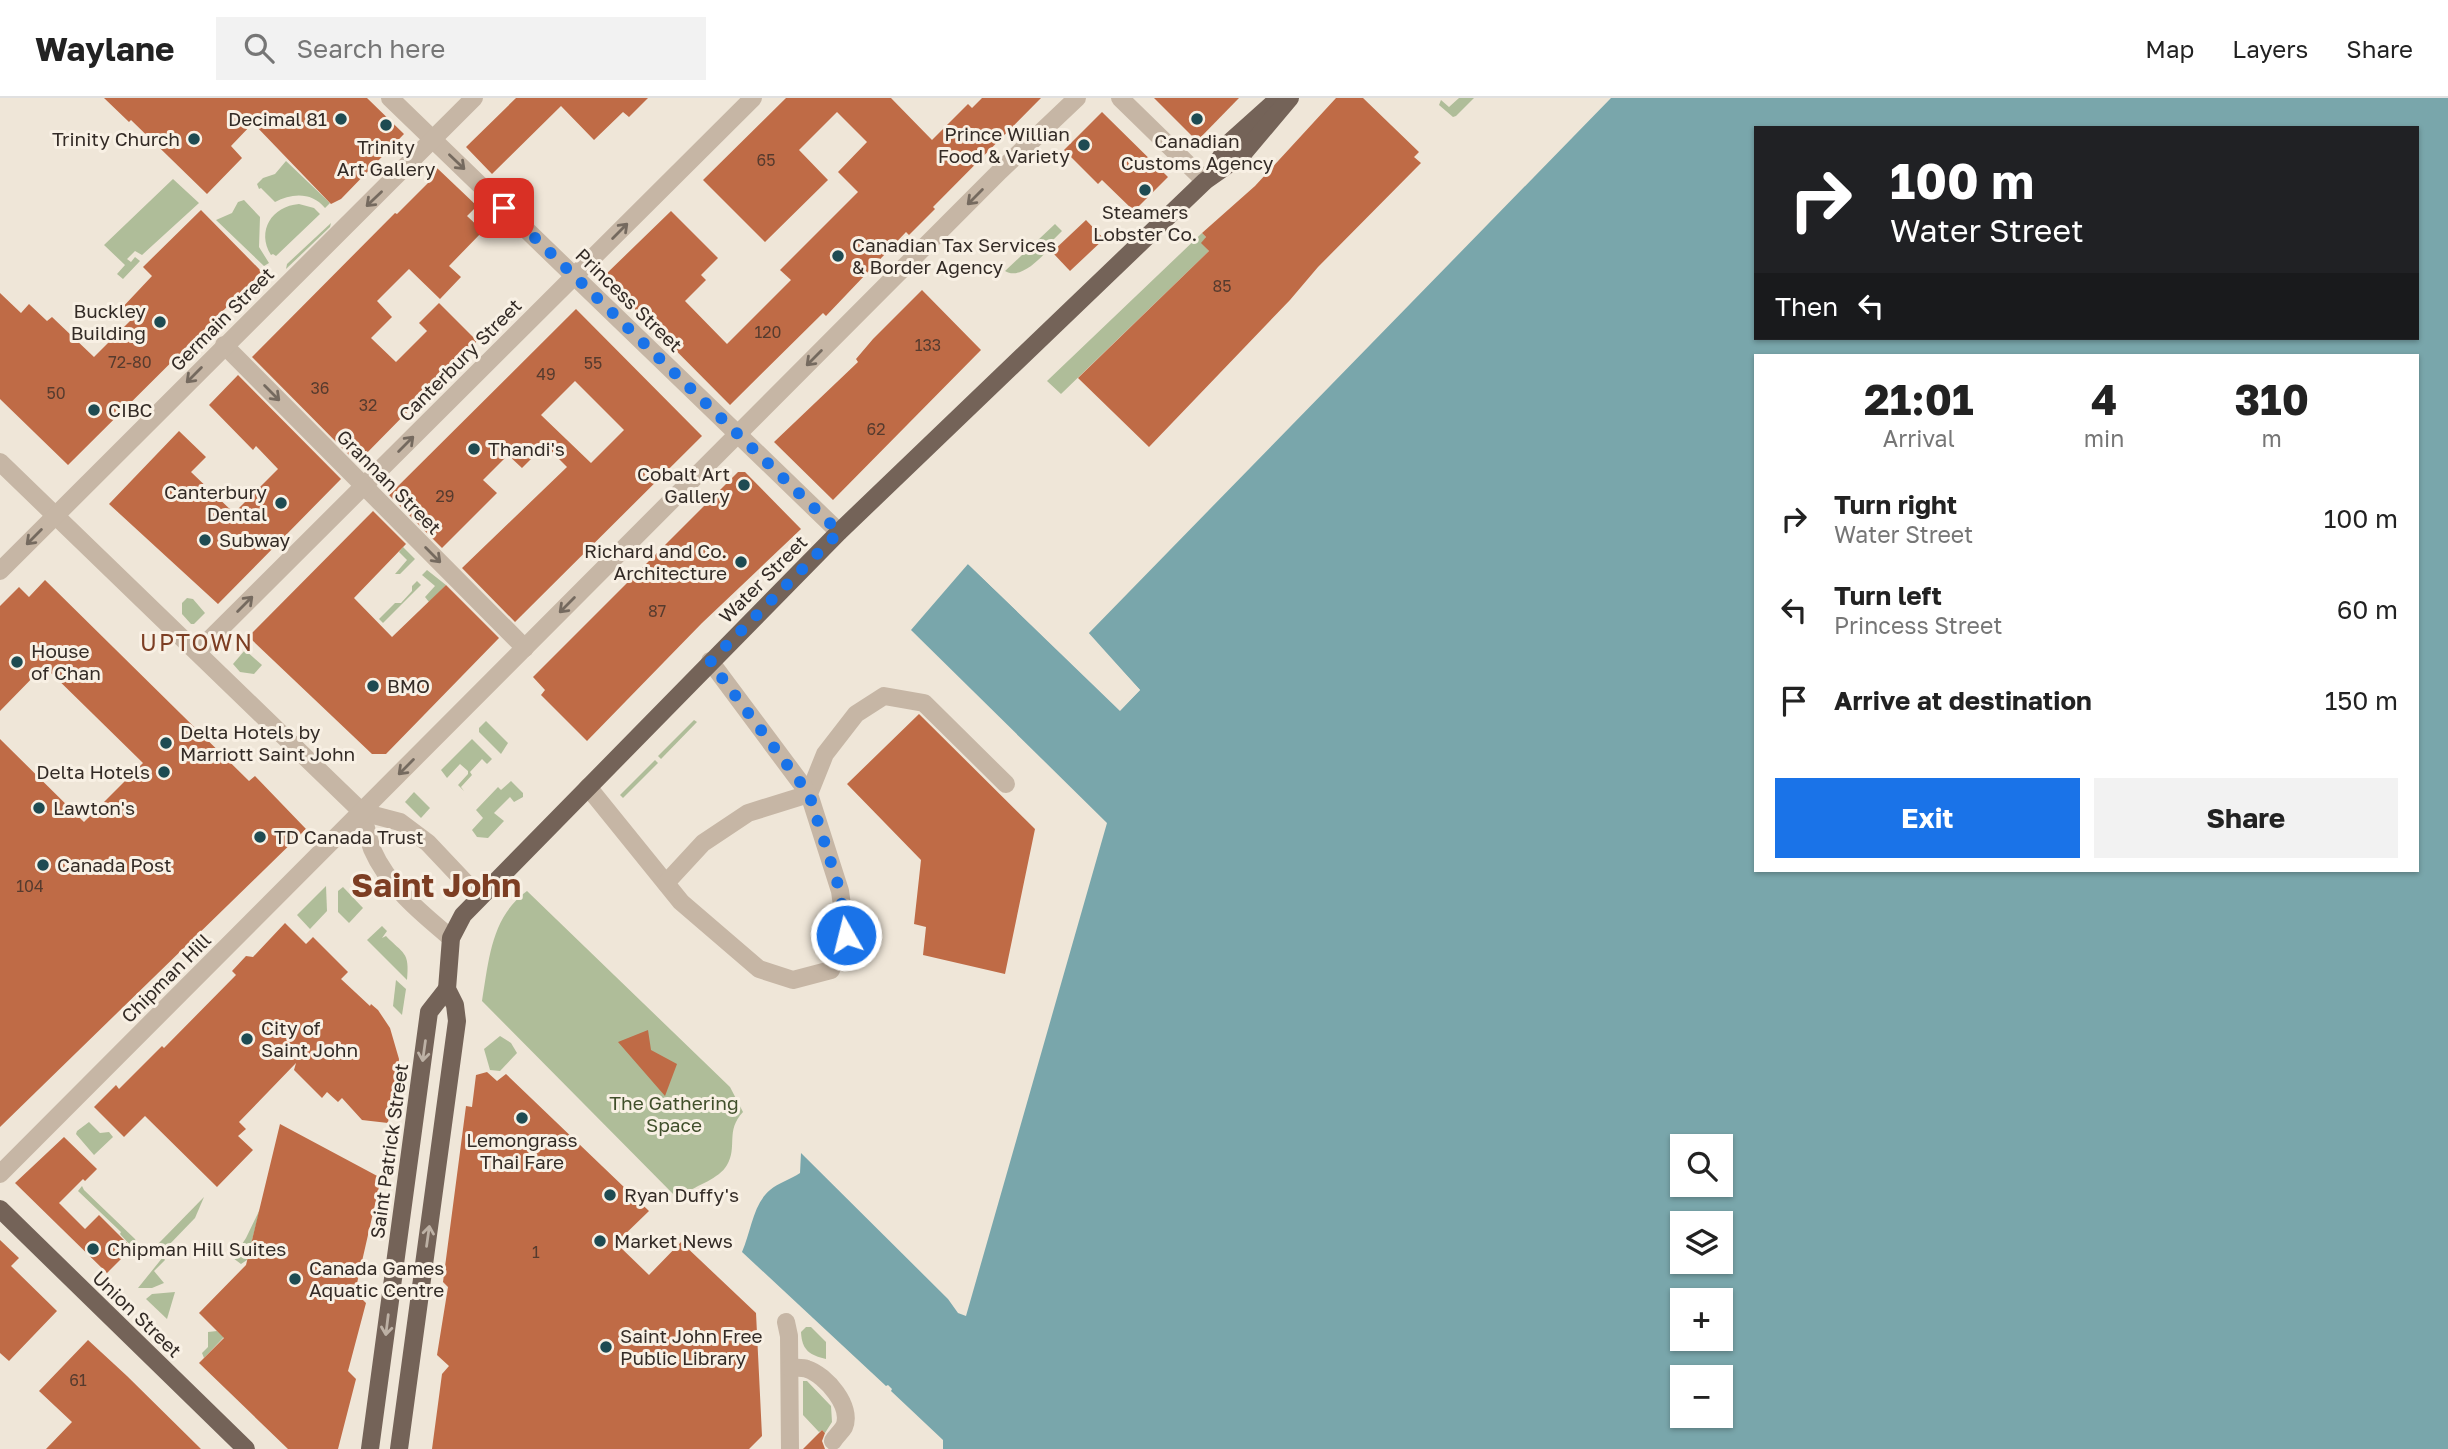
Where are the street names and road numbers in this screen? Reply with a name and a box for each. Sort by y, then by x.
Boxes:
street label: Princess Street [571,243,687,356]
street label: Germain Street [165,262,278,375]
street label: Canterbury Street [394,294,526,426]
street label: Grannan Street [332,425,446,539]
street label: Water Street [714,530,811,627]
street label: Chipman Hill [116,928,215,1027]
street label: Saint Patrick Street [365,1062,412,1240]
street label: Union Street [88,1266,187,1362]

